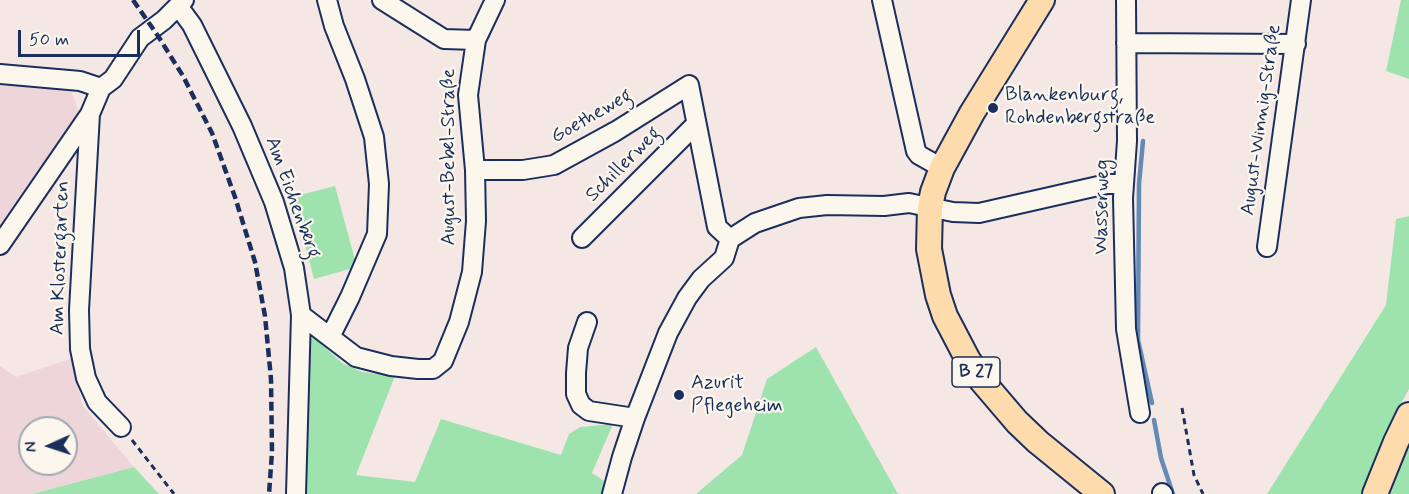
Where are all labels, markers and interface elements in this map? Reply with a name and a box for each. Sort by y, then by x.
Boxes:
scale bar [21,18,142,56]
street label: August-Winnig-Straße [1237,23,1287,217]
text: 50 m [29,28,69,52]
street label: August-Bebel-Straße [438,68,462,246]
street label: Goetheweg [547,84,637,150]
place label: Blankenburg, Rohdenbergstraße [1005,84,1155,131]
marker: Blankenburg, Rohdenbergstraße [986,101,1000,115]
street label: Schillerweg [581,122,667,208]
street label: Am Eichenberg [259,134,325,262]
street label: Wasserweg [1090,159,1116,255]
street label: Am Klostergarten [46,180,76,336]
road number: B 27 [952,357,1000,387]
place label: Azurit Pflegeheim [691,372,783,419]
marker: Azurit Pflegeheim [672,388,686,402]
north arrow [18,416,78,476]
text: N [21,441,42,453]

